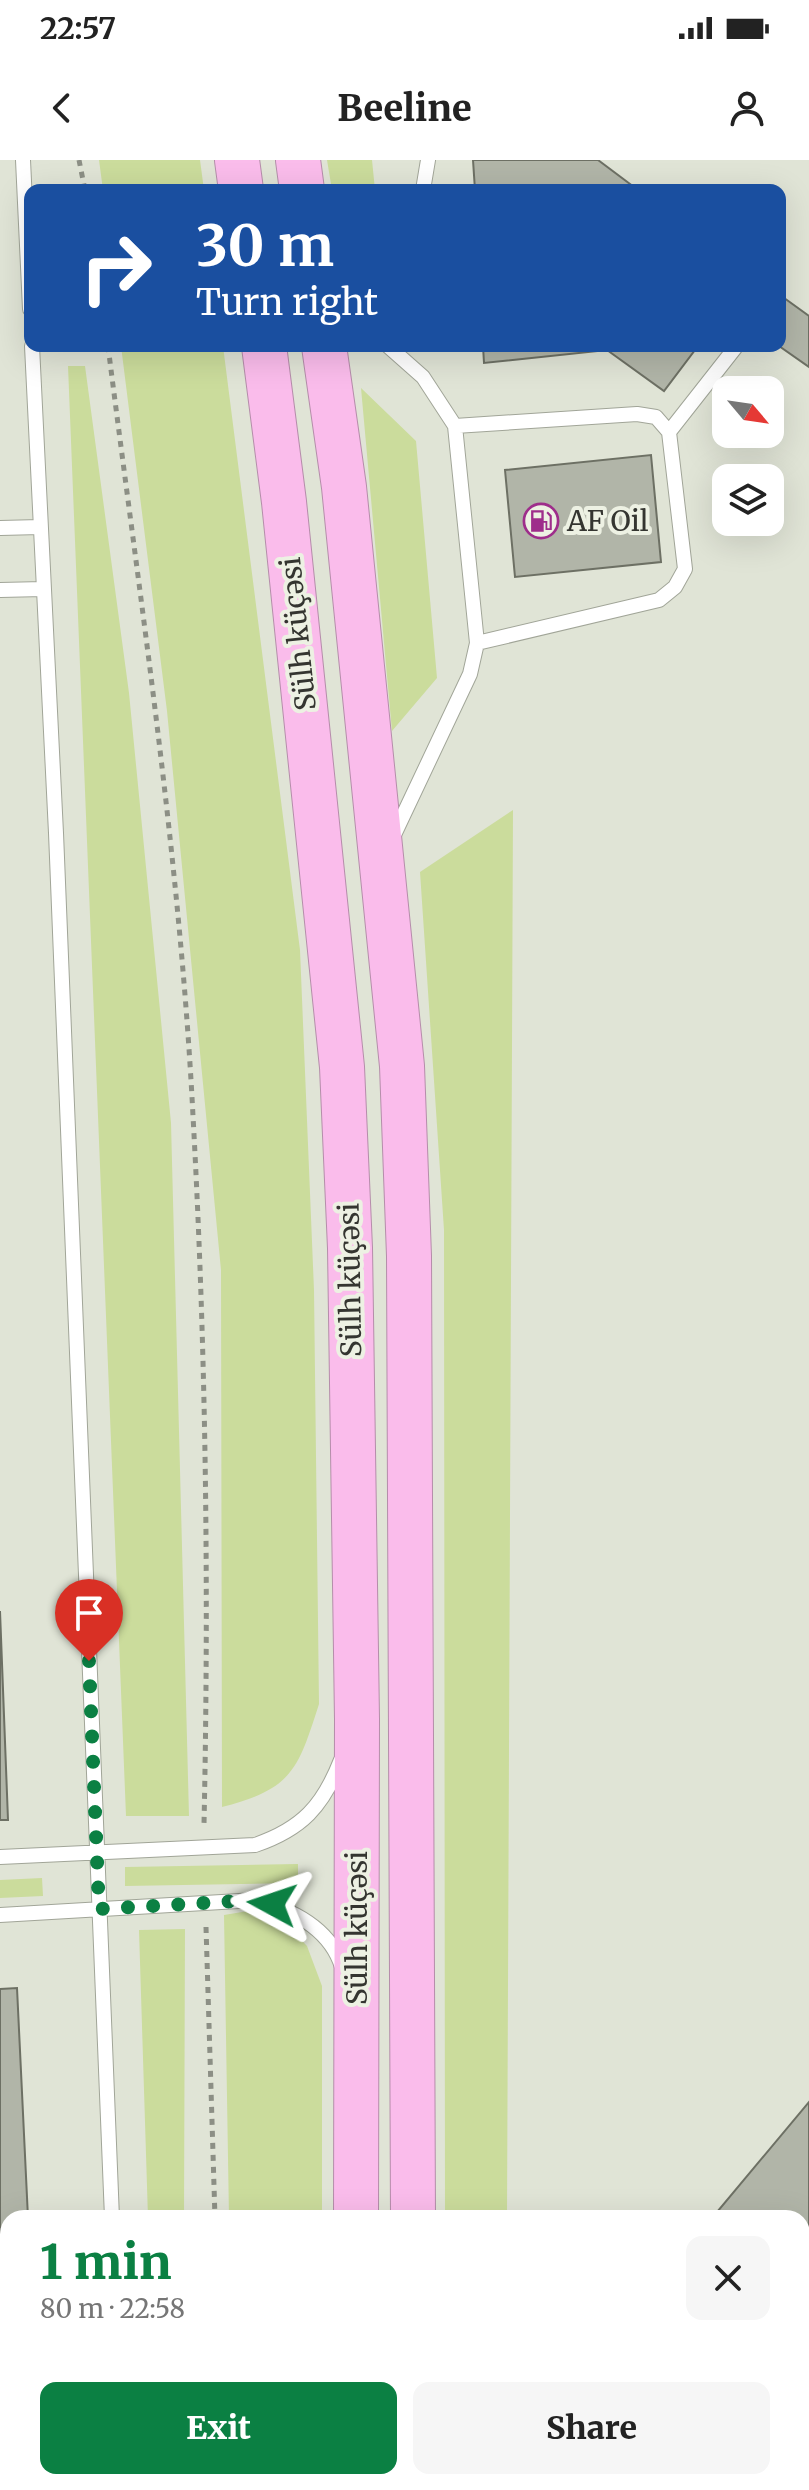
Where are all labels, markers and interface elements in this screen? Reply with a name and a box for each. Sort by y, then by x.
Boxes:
text: 22:57 [40,9,116,47]
icon: back [40,86,84,130]
text: Beeline [337,86,472,131]
icon: person [725,86,769,130]
text: 30 m [196,211,334,281]
icon: right [64,216,168,320]
text: Turn right [196,280,378,325]
north arrow [712,376,784,448]
map controls [712,376,784,536]
button: layers [712,464,784,536]
fuel station icon: AF Oil [522,502,560,540]
place label: AF Oil [566,503,649,539]
street label: Sülh küçəsi [272,555,324,713]
street label: Sülh küçəsi [331,1203,369,1357]
pin [55,1579,123,1661]
icon: arrive [67,1591,111,1635]
street label: Sülh küçəsi [339,1851,375,2005]
position arrow [230,1862,314,1946]
text: 1 min [40,2232,172,2292]
button: close [686,2236,770,2320]
text: 80 m · 22:58 [40,2292,185,2325]
button: Exit [40,2382,397,2474]
button: Share [413,2382,770,2474]

